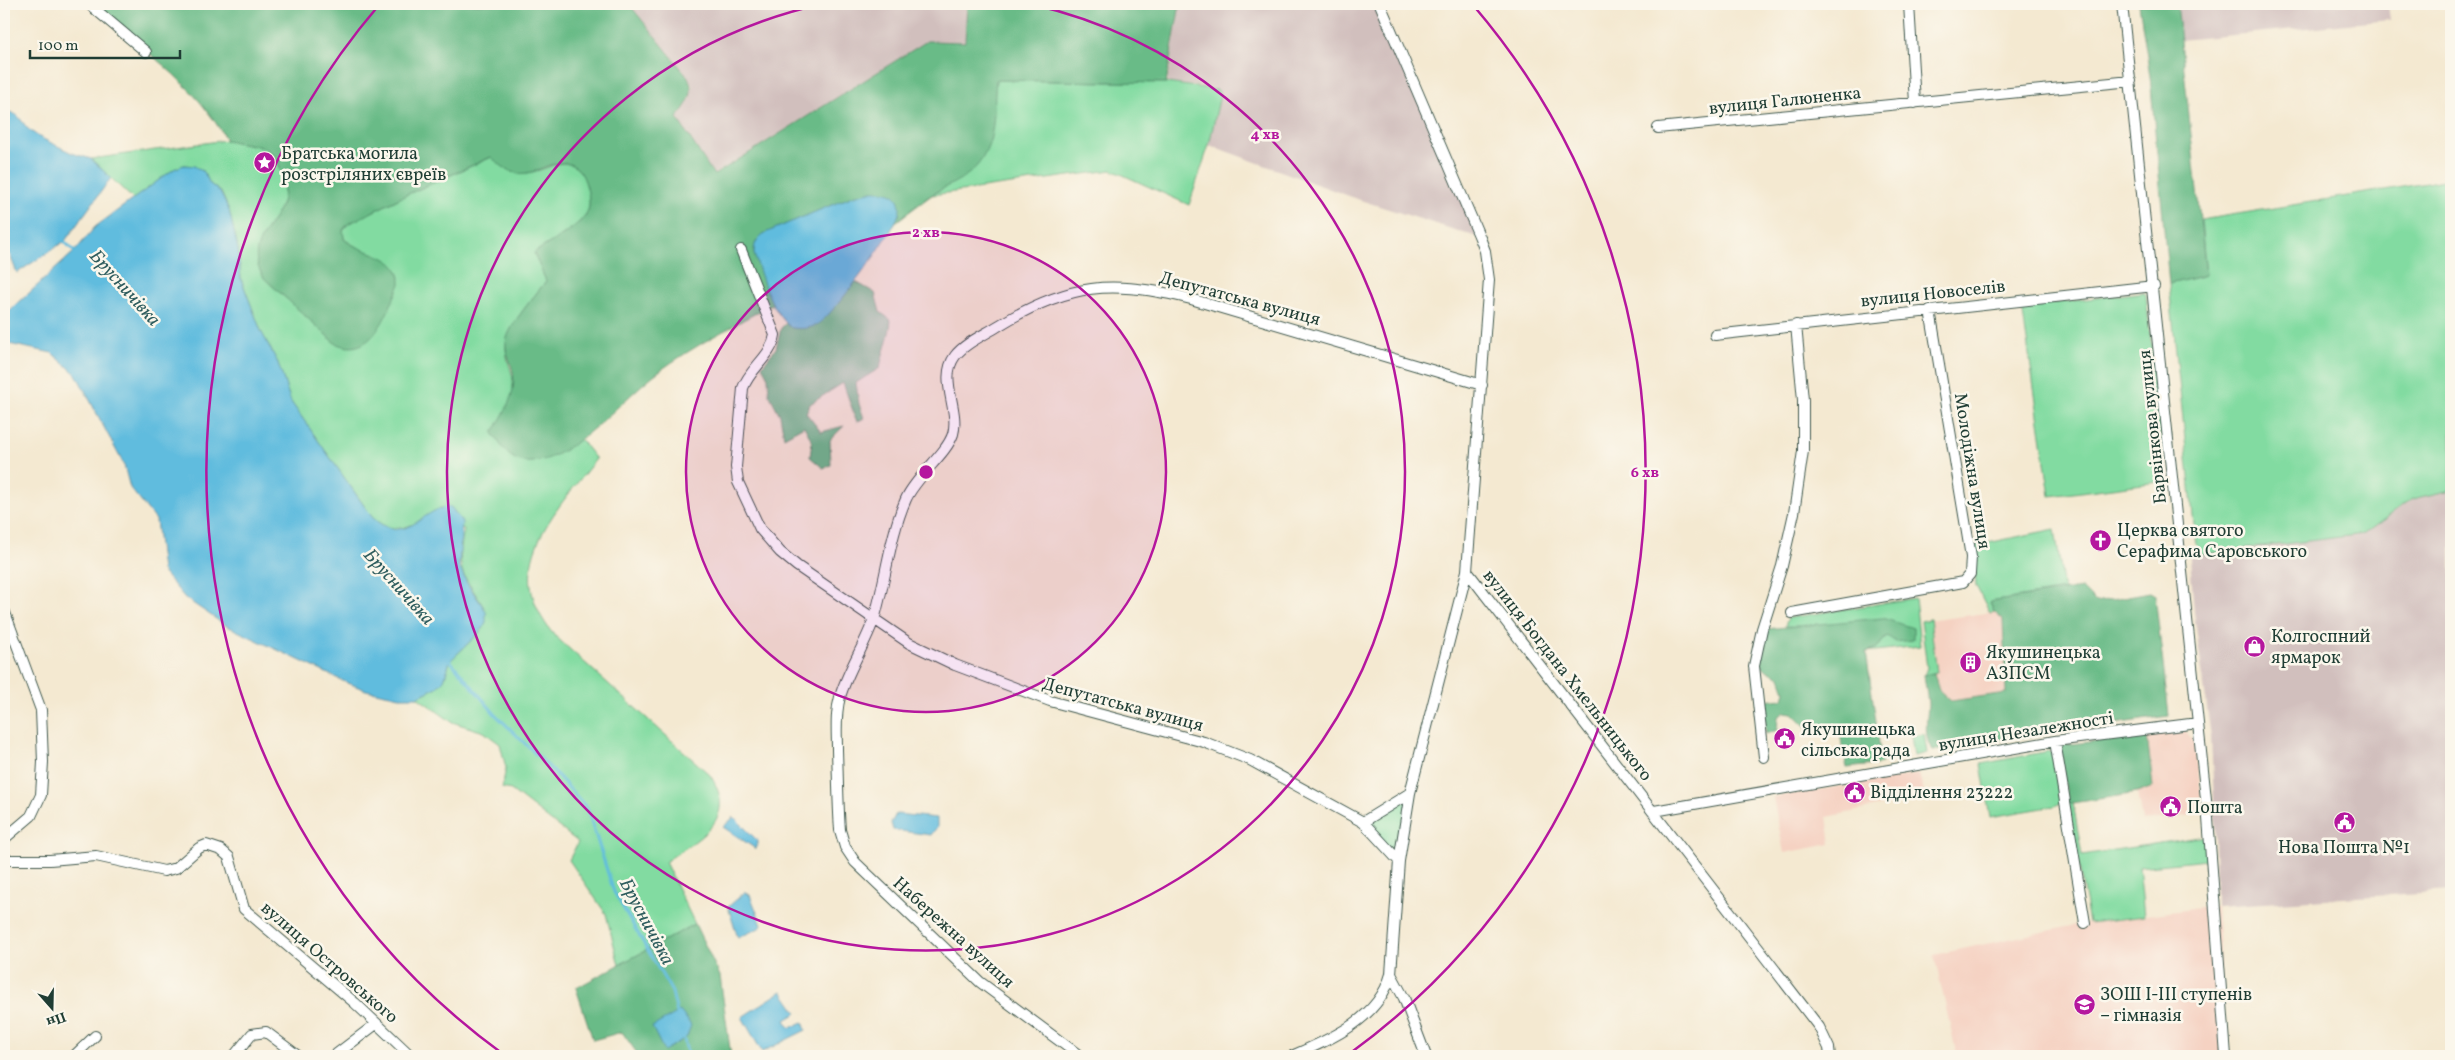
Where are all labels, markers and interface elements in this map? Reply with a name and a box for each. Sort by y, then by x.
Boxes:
scale bar [30,28,180,60]
text: 100 m [38,36,78,57]
street label: вулиця Галюненка [1708,81,1863,122]
text: 4 хв [1250,125,1280,146]
place label: Братська могила розстріляних євреїв [281,142,446,188]
place icon: Братська могила розстріляних євреїв [253,151,277,175]
text: 2 хв [912,223,940,244]
water label: Брусничівка [83,244,166,332]
street label: Депутатська вулиця [1156,266,1323,333]
street label: вулиця Новоселів [1860,274,2007,315]
street label: Барвінкова вулиця [2133,349,2174,505]
street label: Молодіжна вулиця [1947,391,1996,551]
centre of rings [917,463,935,481]
text: 6 хв [1631,463,1660,484]
place label: Церква святого Серафима Саровського [2117,519,2307,565]
church icon: Церква святого Серафима Саровського [2089,528,2113,552]
water label: Брусничівка [357,543,440,631]
street label: вулиця Богдана Хмельницького [1476,565,1658,787]
place label: Колгоспний ярмарок [2271,625,2371,671]
shop icon: Колгоспний ярмарок [2243,634,2267,658]
place label: Якушинецька АЗПСМ [1986,641,2101,687]
building icon: Якушинецька АЗПСМ [1958,650,1982,674]
street label: Депутатська вулиця [1039,672,1206,739]
street label: вулиця Незалежності [1937,706,2116,759]
place label: Якушинецька сільська рада [1801,718,1916,764]
public building icon: Якушинецька сільська рада [1773,727,1797,751]
public building icon: Відділення 23222 [1842,780,1866,804]
place label: Відділення 23222 [1870,781,2013,806]
public building icon: Пошта [2159,795,2183,819]
place label: Пошта [2187,796,2243,821]
public building icon: Нова Пошта №1 [2332,810,2356,834]
place label: Нова Пошта №1 [2278,836,2410,861]
street label: Набережна вулиця [887,872,1019,995]
water label: Брусничівка [613,874,680,970]
street label: вулиця Островського [255,896,403,1030]
north arrow [28,982,78,1032]
place label: ЗОШ І-ІІІ ступенів – гімназія [2100,983,2252,1029]
school or university icon: ЗОШ І-ІІІ ступенів – гімназія [2072,992,2096,1016]
text: Пн [43,1006,69,1031]

